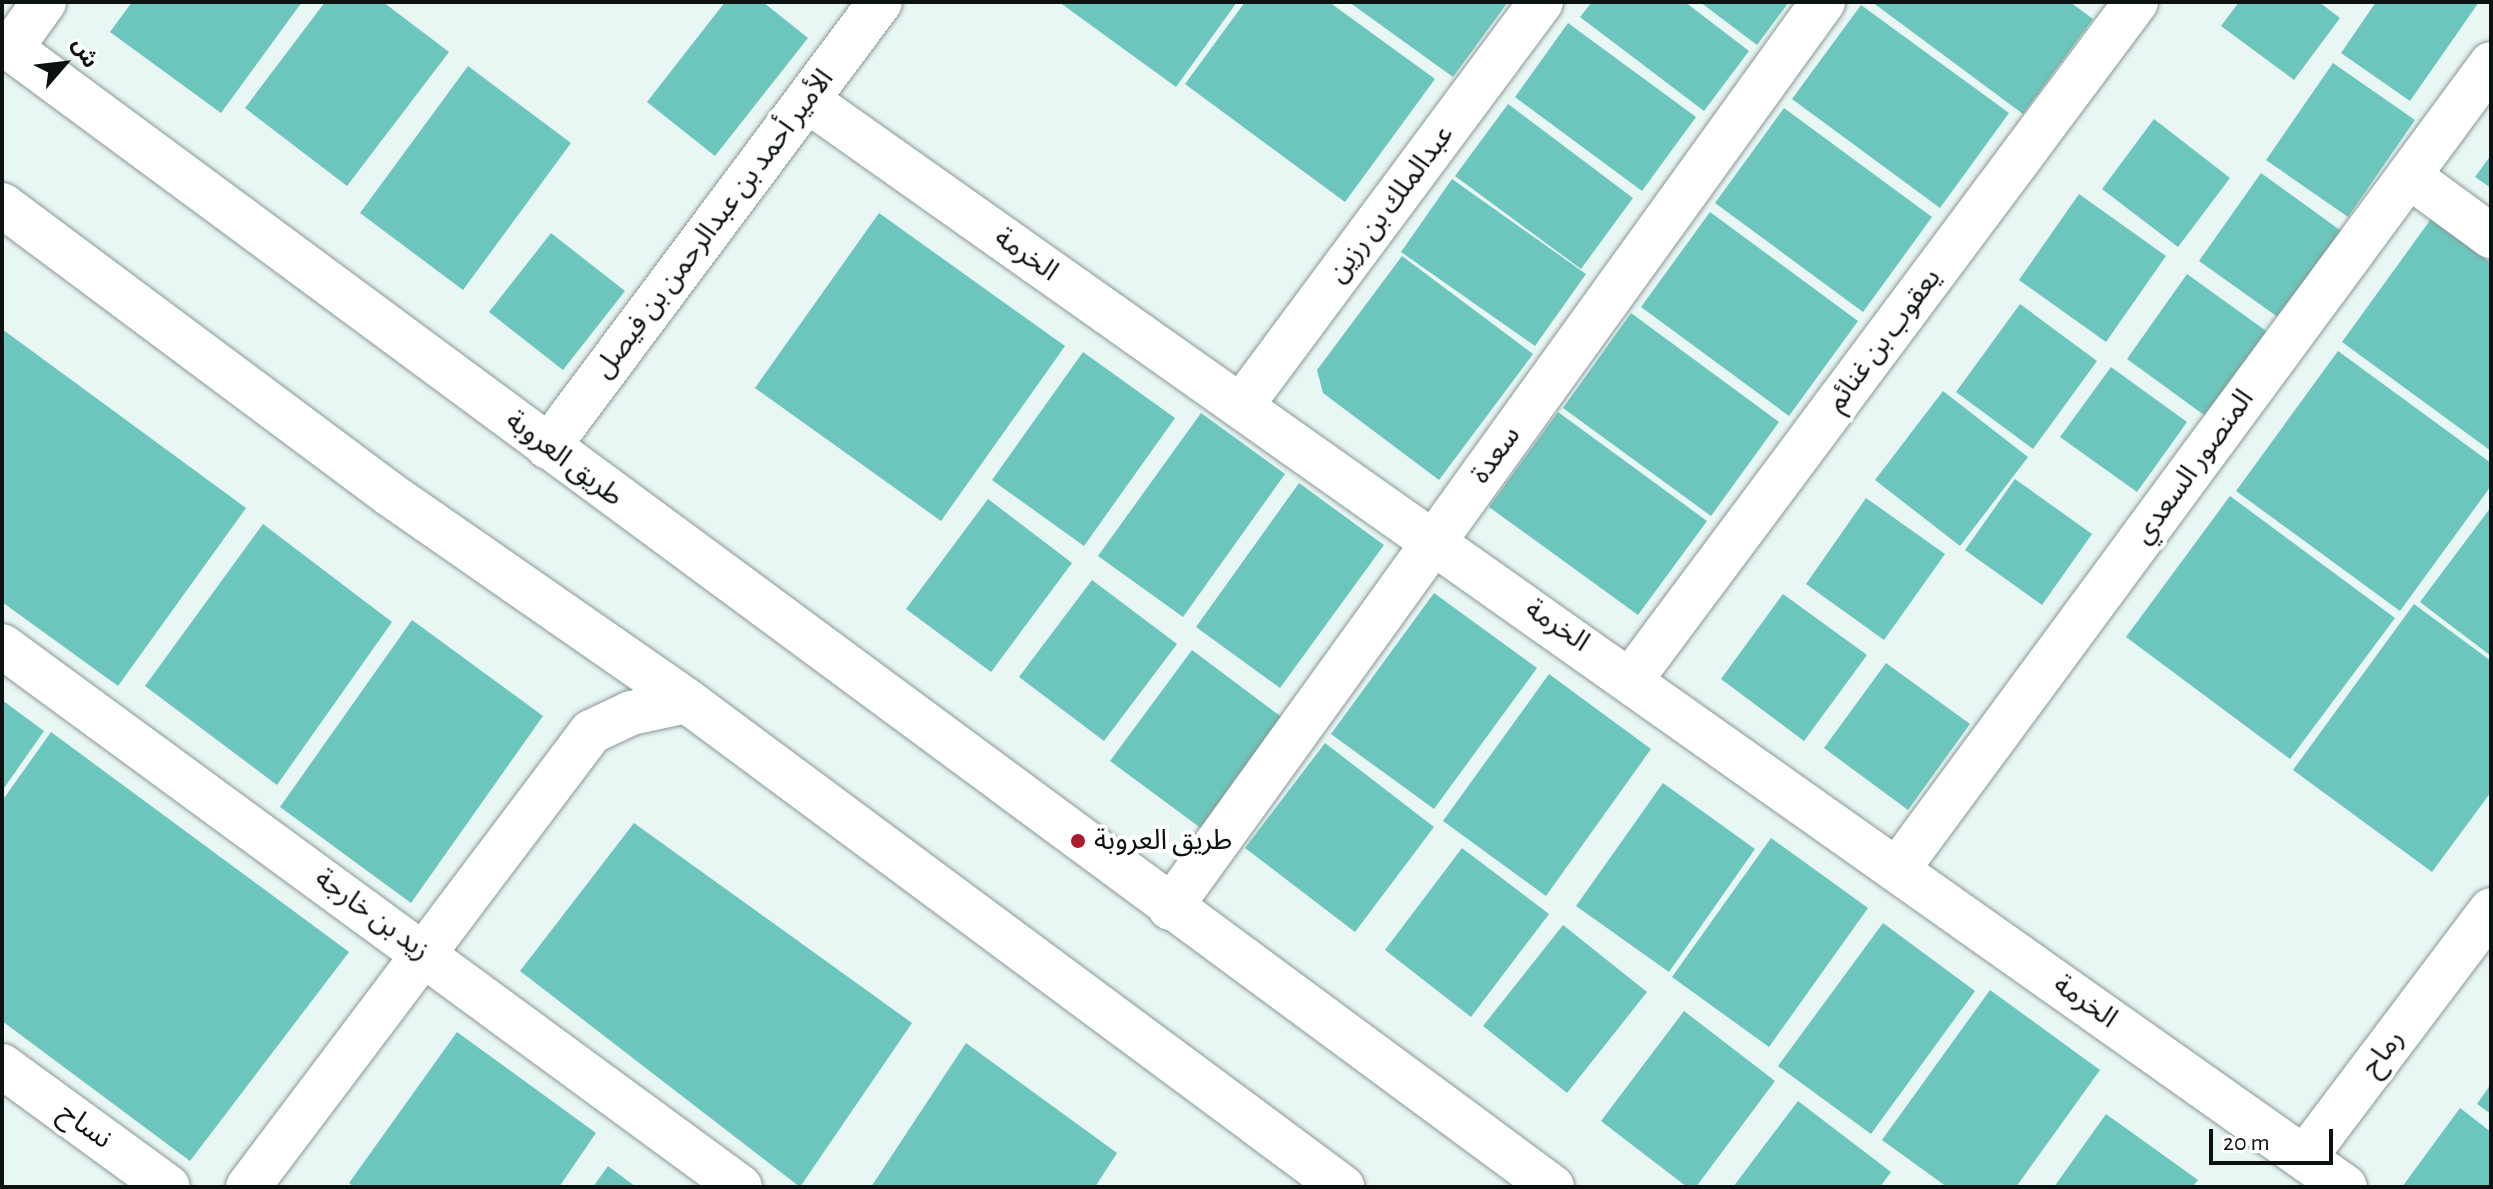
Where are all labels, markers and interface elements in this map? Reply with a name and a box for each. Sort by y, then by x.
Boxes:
north arrow [24,24,104,104]
text: ش [68,34,102,71]
street label: الأمير أحمد بن عبدالرحمن بن فيصل [587,63,841,385]
street label: عبدالملك بن رزين [1321,119,1461,289]
street label: الخرمة [988,221,1064,289]
street label: يعقوب بن غنائم [1819,262,1949,418]
street label: المنصور السعدي [2127,383,2261,551]
street label: طريق العروبة [499,404,629,514]
street label: سعدة [1464,420,1528,490]
street label: الخرمة [1519,592,1595,660]
place label: طريق العروبة [1094,824,1232,858]
marker: طريق العروبة [1069,832,1087,850]
street label: زيد بن خارجة [308,862,436,968]
street label: الخرمة [2047,968,2123,1036]
street label: رماح [2355,1023,2411,1083]
street label: نساح [52,1096,118,1156]
scale bar [2213,1113,2337,1163]
text: 20 m [2223,1131,2270,1155]

